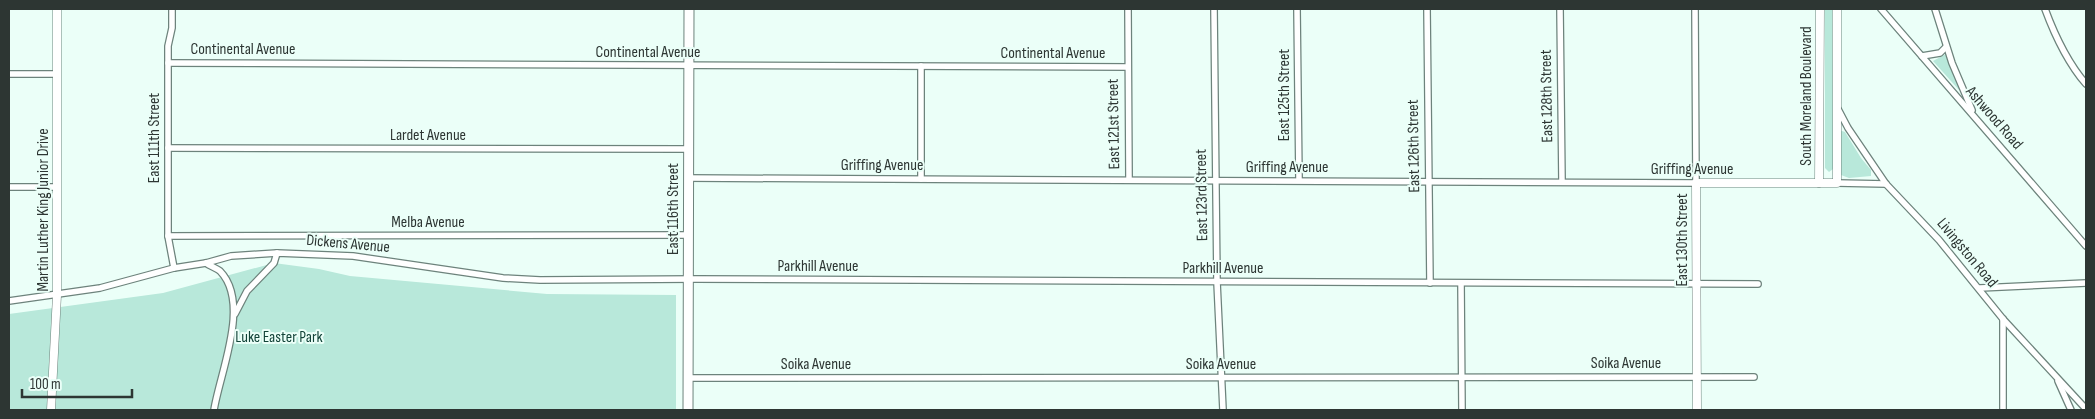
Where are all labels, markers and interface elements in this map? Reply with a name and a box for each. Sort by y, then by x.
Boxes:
street label: South Moreland Boulevard [1797,26,1816,166]
street label: Continental Avenue [191,40,295,59]
street label: Continental Avenue [596,43,700,62]
street label: Continental Avenue [1001,44,1105,63]
street label: East 125th Street [1275,49,1294,141]
street label: East 128th Street [1537,49,1557,143]
street label: East 121st Street [1104,78,1124,169]
street label: Ashwood Road [1961,82,2027,154]
street label: East 111th Street [145,93,164,183]
street label: East 126th Street [1404,99,1424,193]
street label: Lardet Avenue [390,126,466,145]
street label: Martin Luther King Junior Drive [34,128,53,292]
street label: East 123rd Street [1192,149,1212,241]
street label: Griffing Avenue [841,156,923,175]
street label: Griffing Avenue [1246,158,1328,177]
street label: Griffing Avenue [1651,160,1733,179]
street label: East 116th Street [664,163,683,255]
street label: East 130th Street [1673,193,1692,287]
street label: Melba Avenue [391,213,465,232]
street label: Livingston Road [1933,215,2001,291]
street label: Dickens Avenue [305,231,391,257]
street label: Parkhill Avenue [778,257,858,276]
street label: Parkhill Avenue [1183,259,1263,278]
park label: Luke Easter Park [235,328,323,347]
street label: Soika Avenue [1591,354,1661,373]
street label: Soika Avenue [781,355,851,374]
street label: Soika Avenue [1186,355,1256,374]
scale bar [22,366,132,398]
text: 100 m [30,375,61,394]

